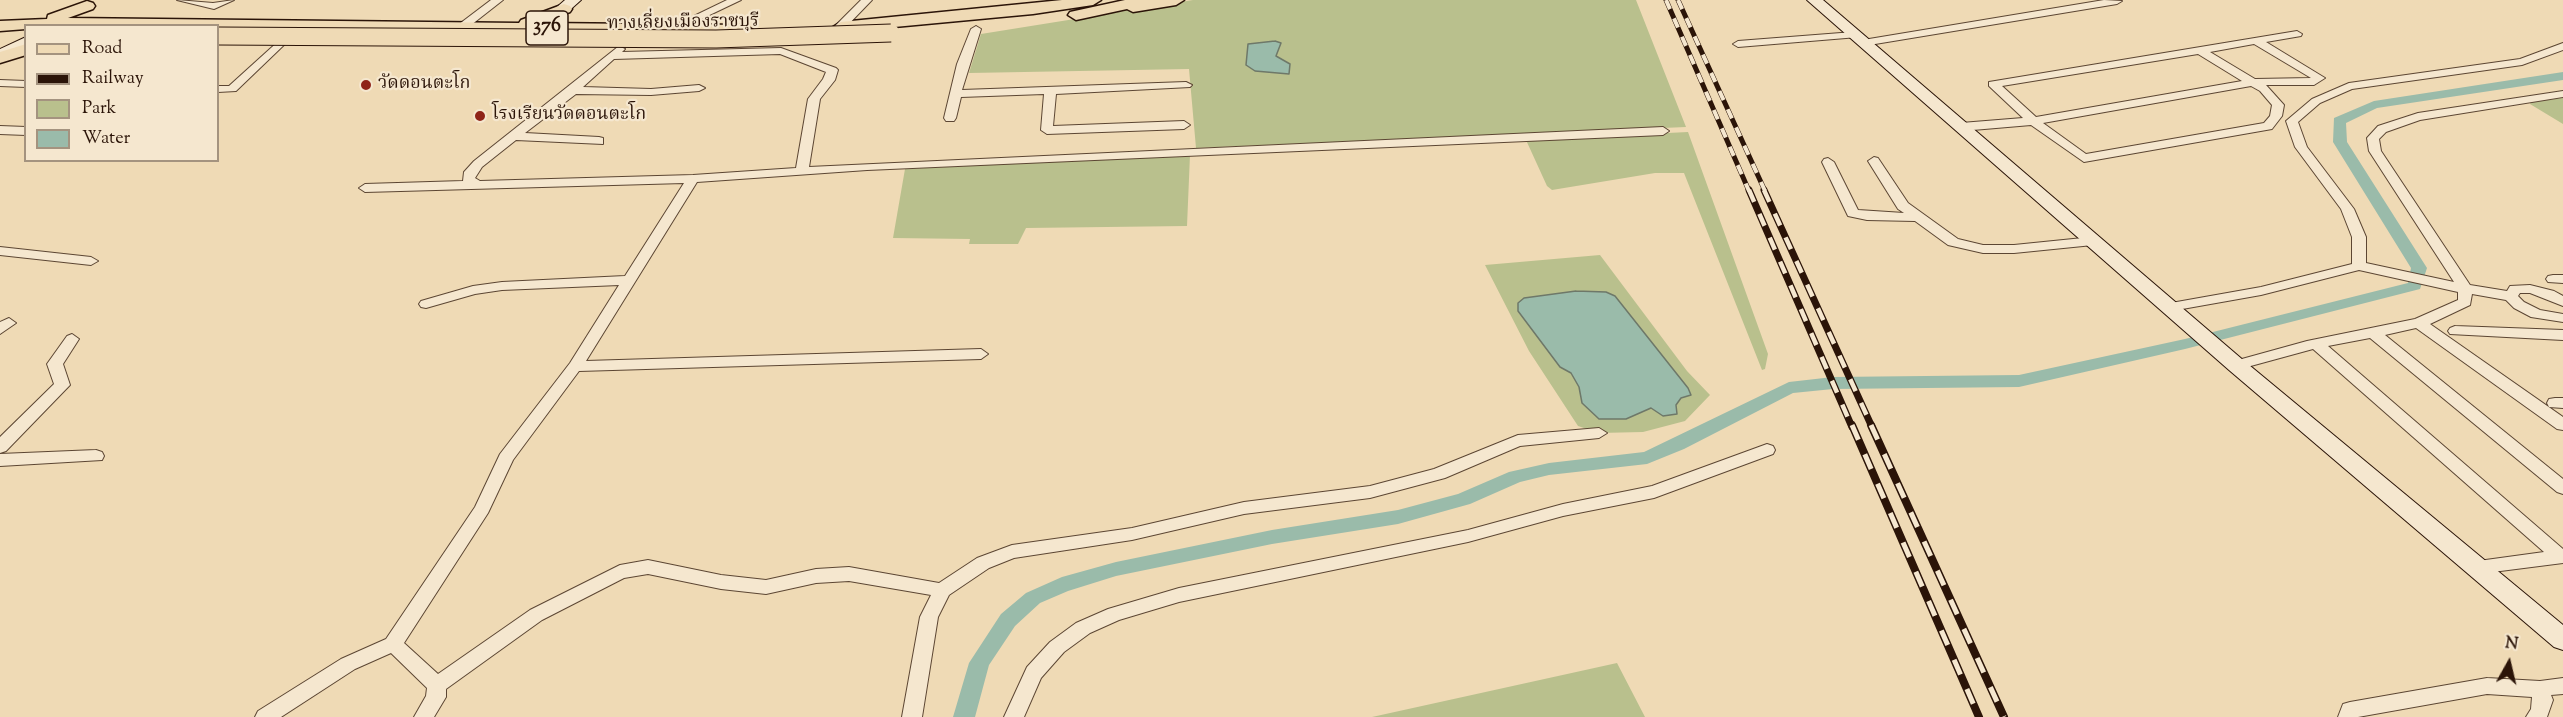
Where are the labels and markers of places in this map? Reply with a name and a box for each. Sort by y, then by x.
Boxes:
place label: วัดดอนตะโก [378,74,471,96]
marker: วัดดอนตะโก [359,78,373,92]
place label: โรงเรียนวัดดอนตะโก [492,105,646,127]
marker: โรงเรียนวัดดอนตะโก [473,109,487,123]

